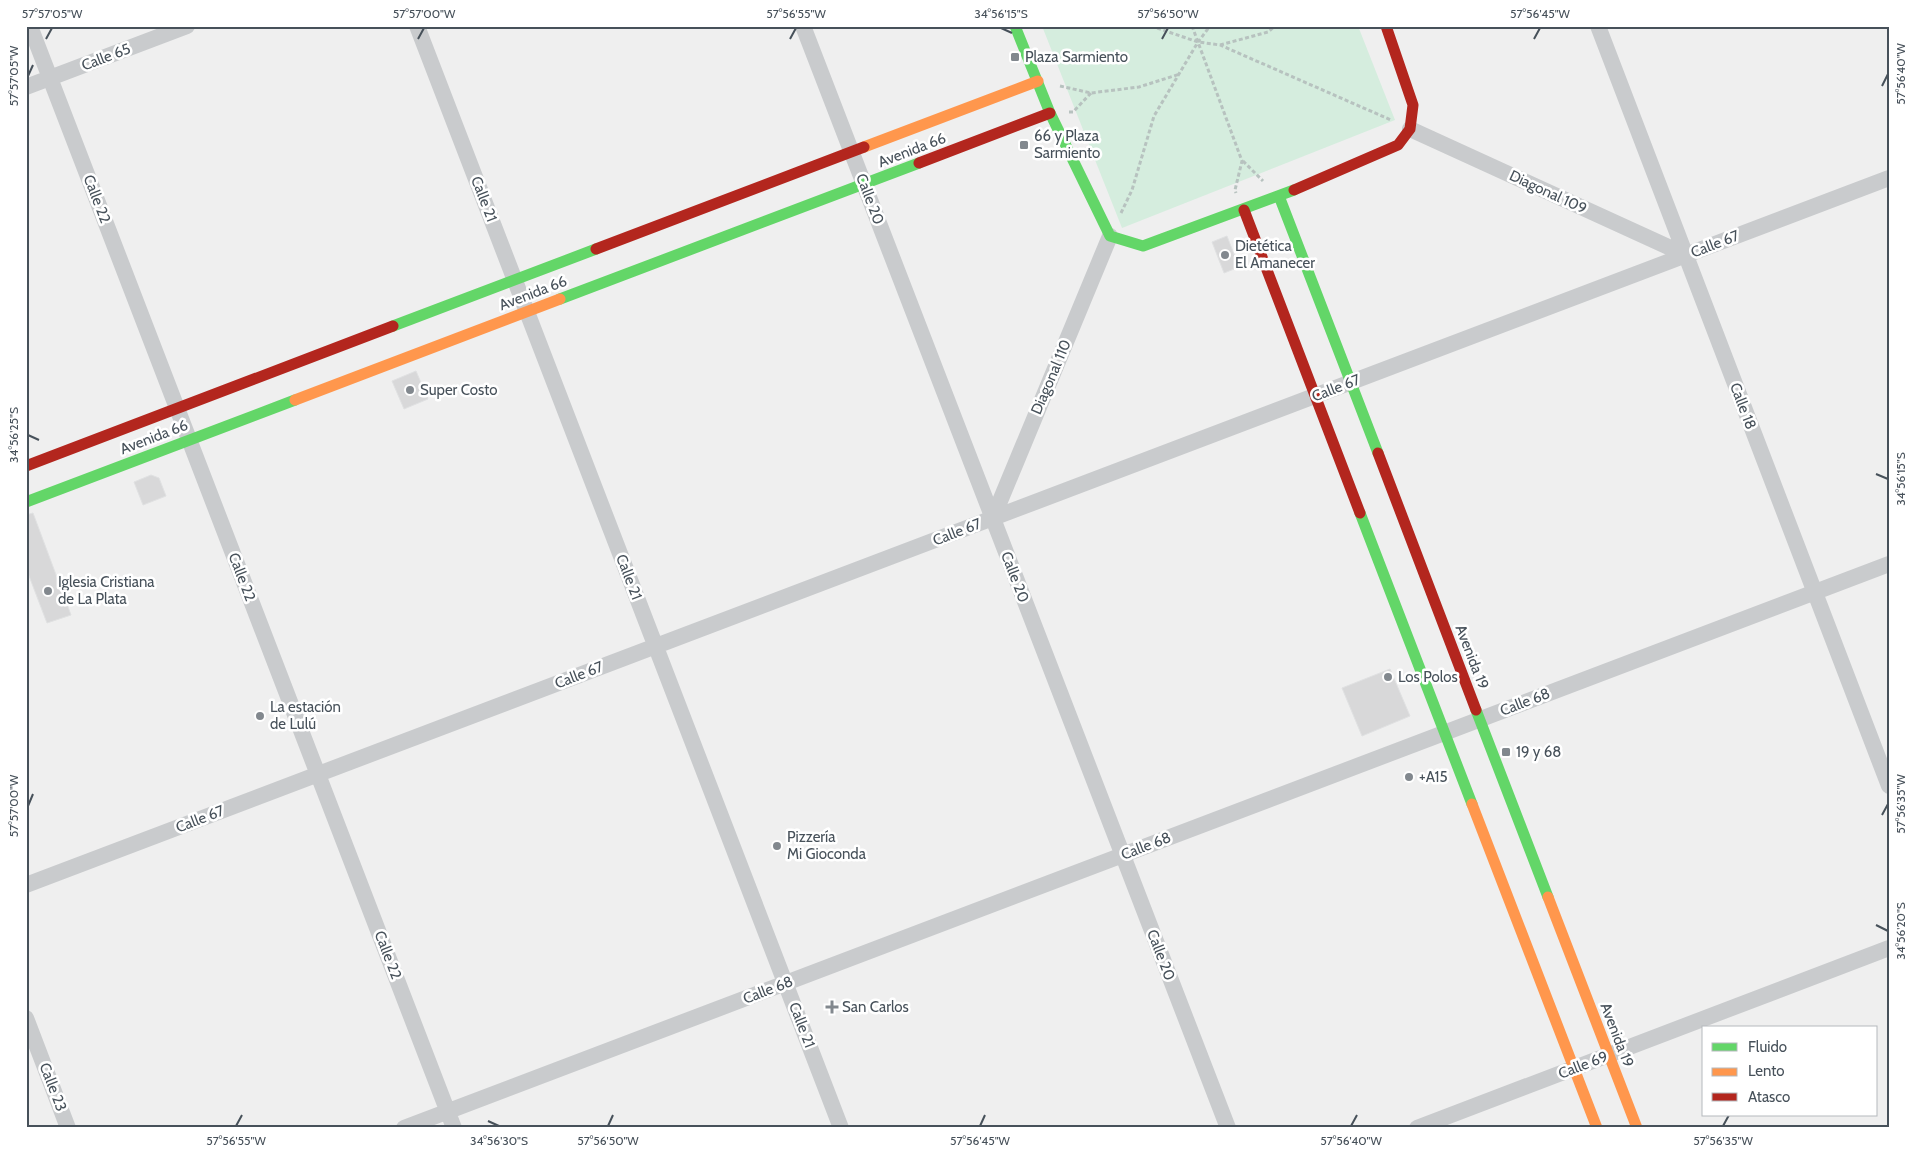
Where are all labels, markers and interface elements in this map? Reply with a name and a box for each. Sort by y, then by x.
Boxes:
text: 57°57'05"W [22,6,83,21]
text: 57°57'00"W [393,6,456,21]
text: 57°56'55"W [766,6,826,21]
text: 34°56'15"S [974,6,1028,21]
text: 57°56'50"W [1137,6,1199,21]
text: 57°56'45"W [1510,6,1571,21]
street label: Calle 65 [79,39,133,75]
text: 57°56'40"W [1893,43,1908,105]
text: 57°57'05"W [6,45,21,106]
place label: Plaza Sarmiento [1025,48,1128,66]
marker: Plaza Sarmiento [1009,51,1021,63]
place label: 66 y Plaza Sarmiento [1034,127,1100,162]
street label: Avenida 66 [876,129,948,171]
marker: 66 y Plaza Sarmiento [1018,139,1030,151]
street label: Diagonal 109 [1506,166,1590,218]
street label: Calle 20 [852,171,888,227]
street label: Calle 22 [80,172,114,226]
street label: Calle 21 [467,174,501,224]
street label: Calle 67 [1688,226,1742,261]
place label: Dietética El Amanecer [1235,237,1315,272]
marker: Dietética El Amanecer [1219,249,1231,261]
street label: Avenida 66 [497,272,569,314]
street label: Diagonal 110 [1027,337,1075,417]
street label: Calle 67 [1309,370,1363,405]
street label: Calle 18 [1726,380,1760,432]
place label: Super Costo [420,381,497,399]
marker: Super Costo [404,384,416,396]
text: 34°56'25"S [6,407,21,463]
street label: Avenida 66 [118,416,190,458]
text: 34°56'15"S [1893,452,1908,506]
street label: Calle 67 [930,514,984,549]
street label: Calle 20 [997,549,1033,605]
street label: Calle 22 [225,550,259,604]
street label: Calle 21 [612,552,646,602]
place label: Iglesia Cristiana de La Plata [58,573,155,608]
marker: Iglesia Cristiana de La Plata [42,585,54,597]
street label: Avenida 19 [1452,622,1492,692]
street label: Calle 67 [552,657,606,692]
place label: Los Polos [1398,668,1458,686]
marker: Los Polos [1382,671,1394,683]
street label: Calle 68 [1497,684,1553,720]
place label: La estación de Lulú [270,698,341,733]
marker: La estación de Lulú [254,710,266,722]
place label: 19 y 68 [1516,743,1561,761]
marker: 19 y 68 [1500,746,1512,758]
place label: +A15 [1419,768,1448,786]
marker: +A15 [1403,771,1415,783]
text: 57°57'00"W [6,774,21,837]
text: 57°56'35"W [1893,774,1908,834]
street label: Calle 67 [173,801,227,836]
place label: Pizzería Mi Gioconda [787,828,867,863]
street label: Calle 68 [1118,828,1174,864]
marker: Pizzería Mi Gioconda [771,840,783,852]
text: 34°56'20"S [1893,902,1908,960]
street label: Calle 20 [1143,927,1179,983]
street label: Calle 22 [371,928,405,982]
street label: Calle 68 [740,972,796,1008]
place label: San Carlos [842,998,909,1016]
street label: Calle 21 [785,1000,819,1050]
street label: Avenida 19 [1597,1000,1637,1070]
marker: San Carlos [826,1001,838,1013]
legend [1702,1026,1878,1116]
text: Fluido [1748,1038,1787,1056]
street label: Calle 69 [1556,1047,1610,1083]
street label: Calle 23 [36,1060,70,1114]
text: Lento [1748,1062,1785,1080]
text: Atasco [1748,1088,1790,1106]
text: 57°56'55"W [206,1133,266,1148]
text: 34°56'30"S [470,1133,528,1148]
text: 57°56'50"W [577,1133,639,1148]
text: 57°56'45"W [950,1133,1011,1148]
text: 57°56'40"W [1320,1133,1382,1148]
text: 57°56'35"W [1693,1133,1753,1148]

